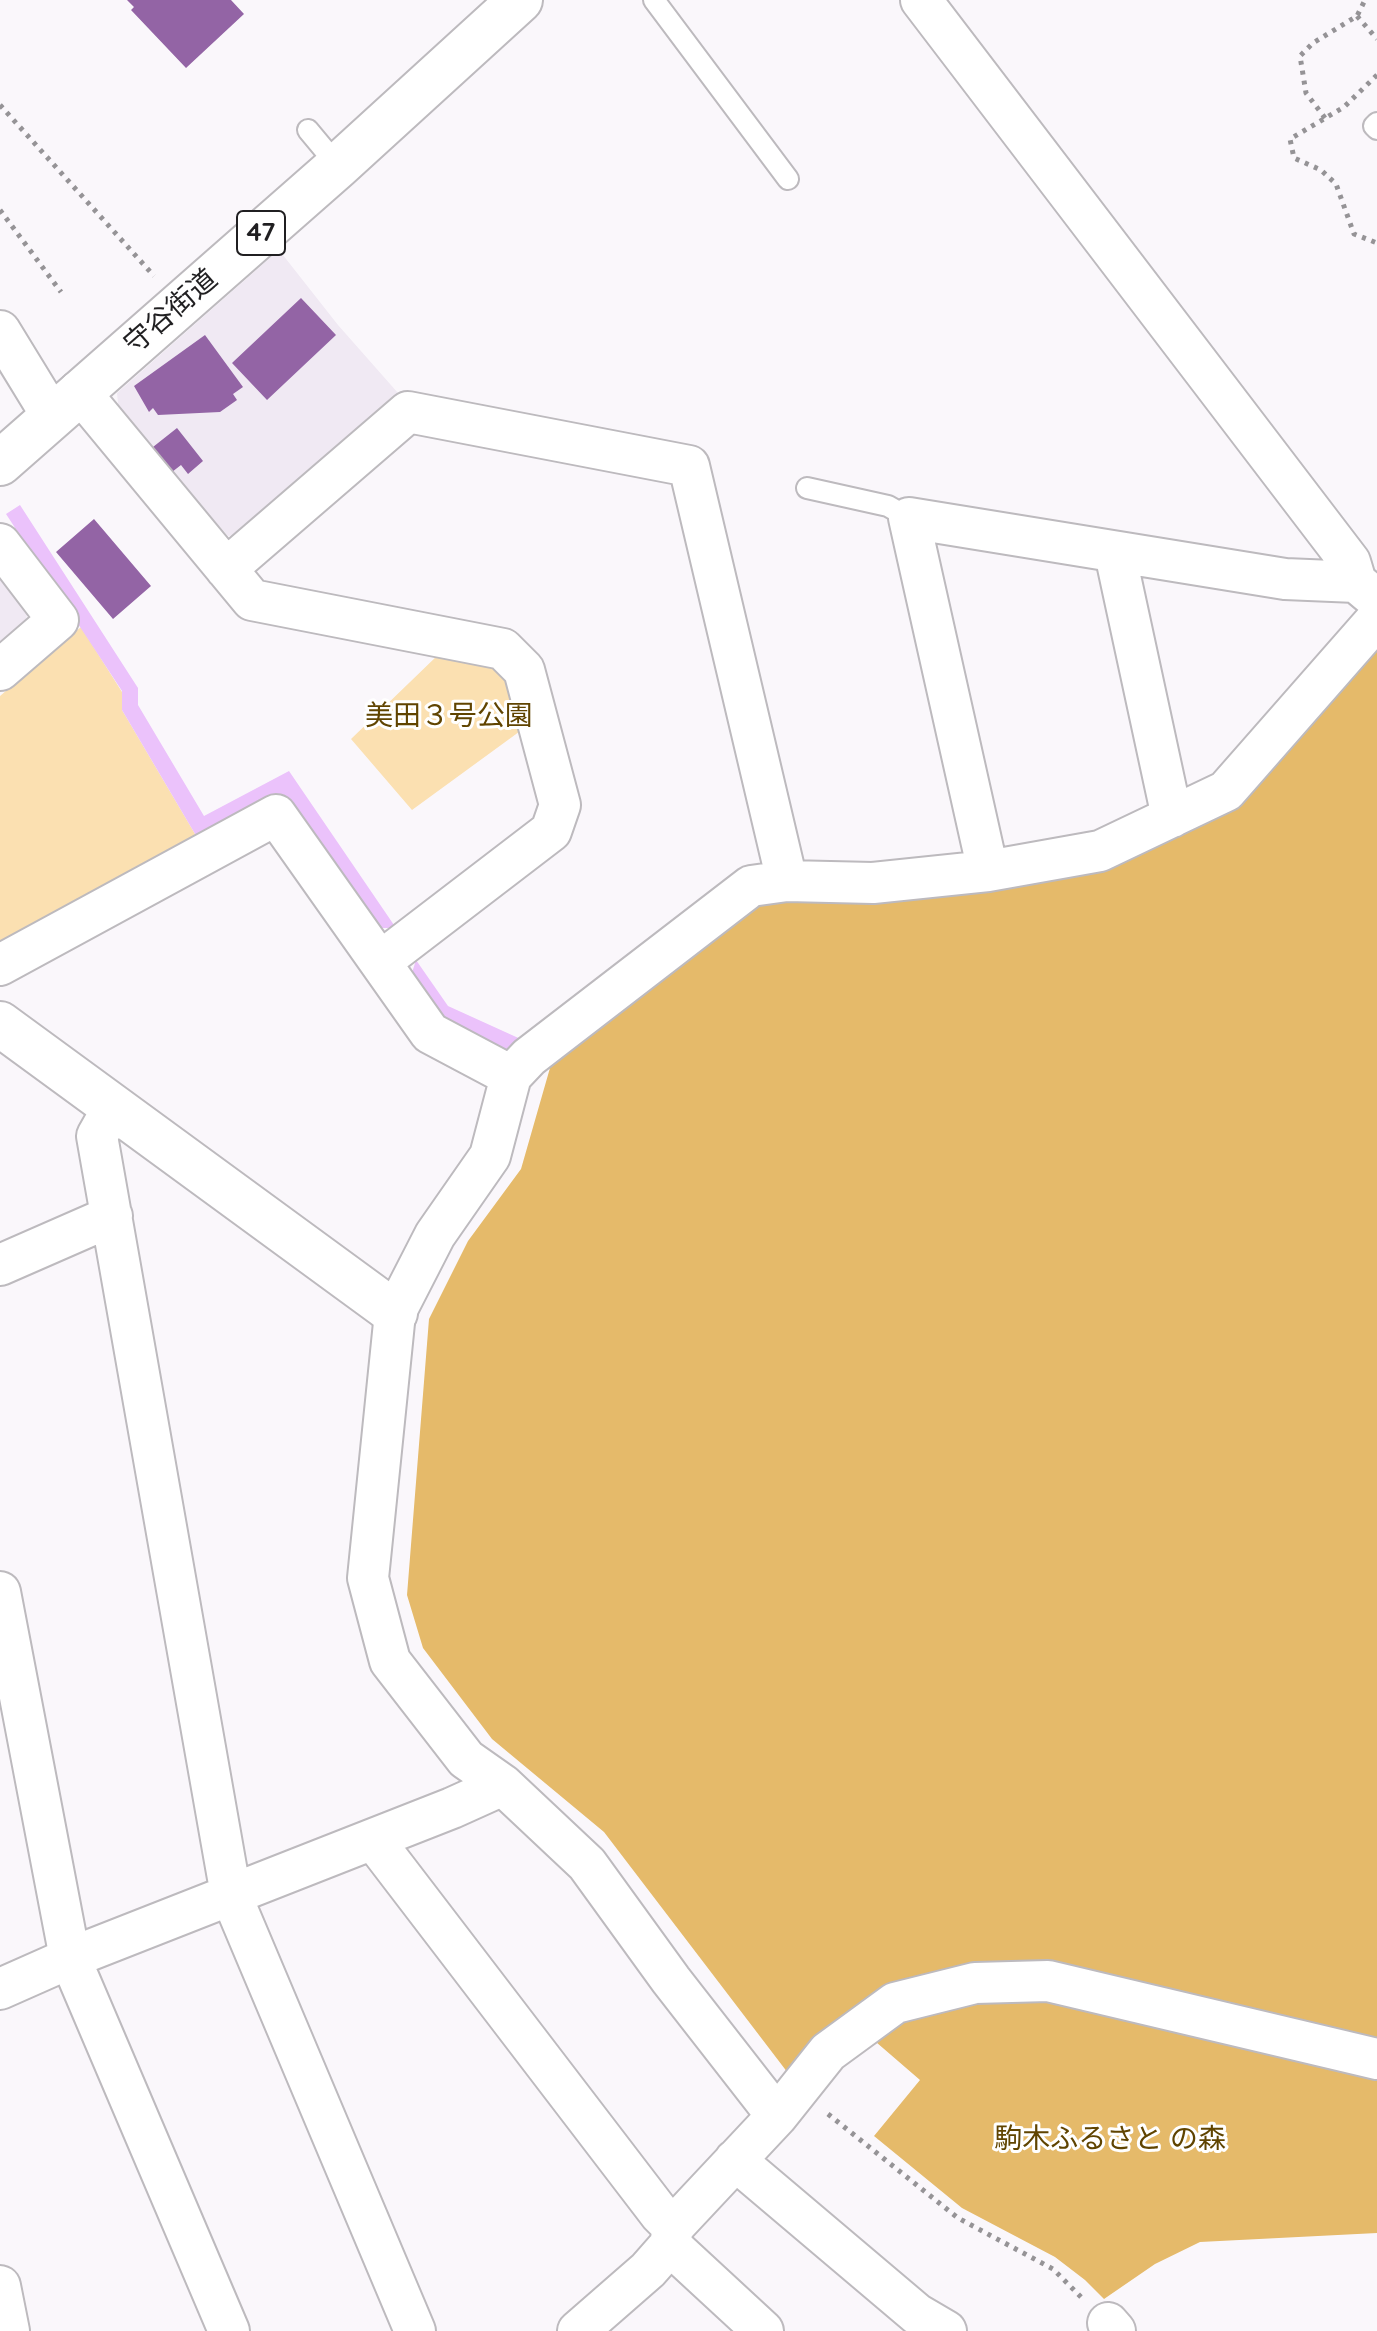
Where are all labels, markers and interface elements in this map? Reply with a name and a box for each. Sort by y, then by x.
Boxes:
road number: 47 [237,211,285,255]
street label: 守谷街道 [118,263,224,361]
park label: 美田３号公園 [365,700,533,734]
park label: 駒木ふるさと の森 [994,2123,1226,2157]

